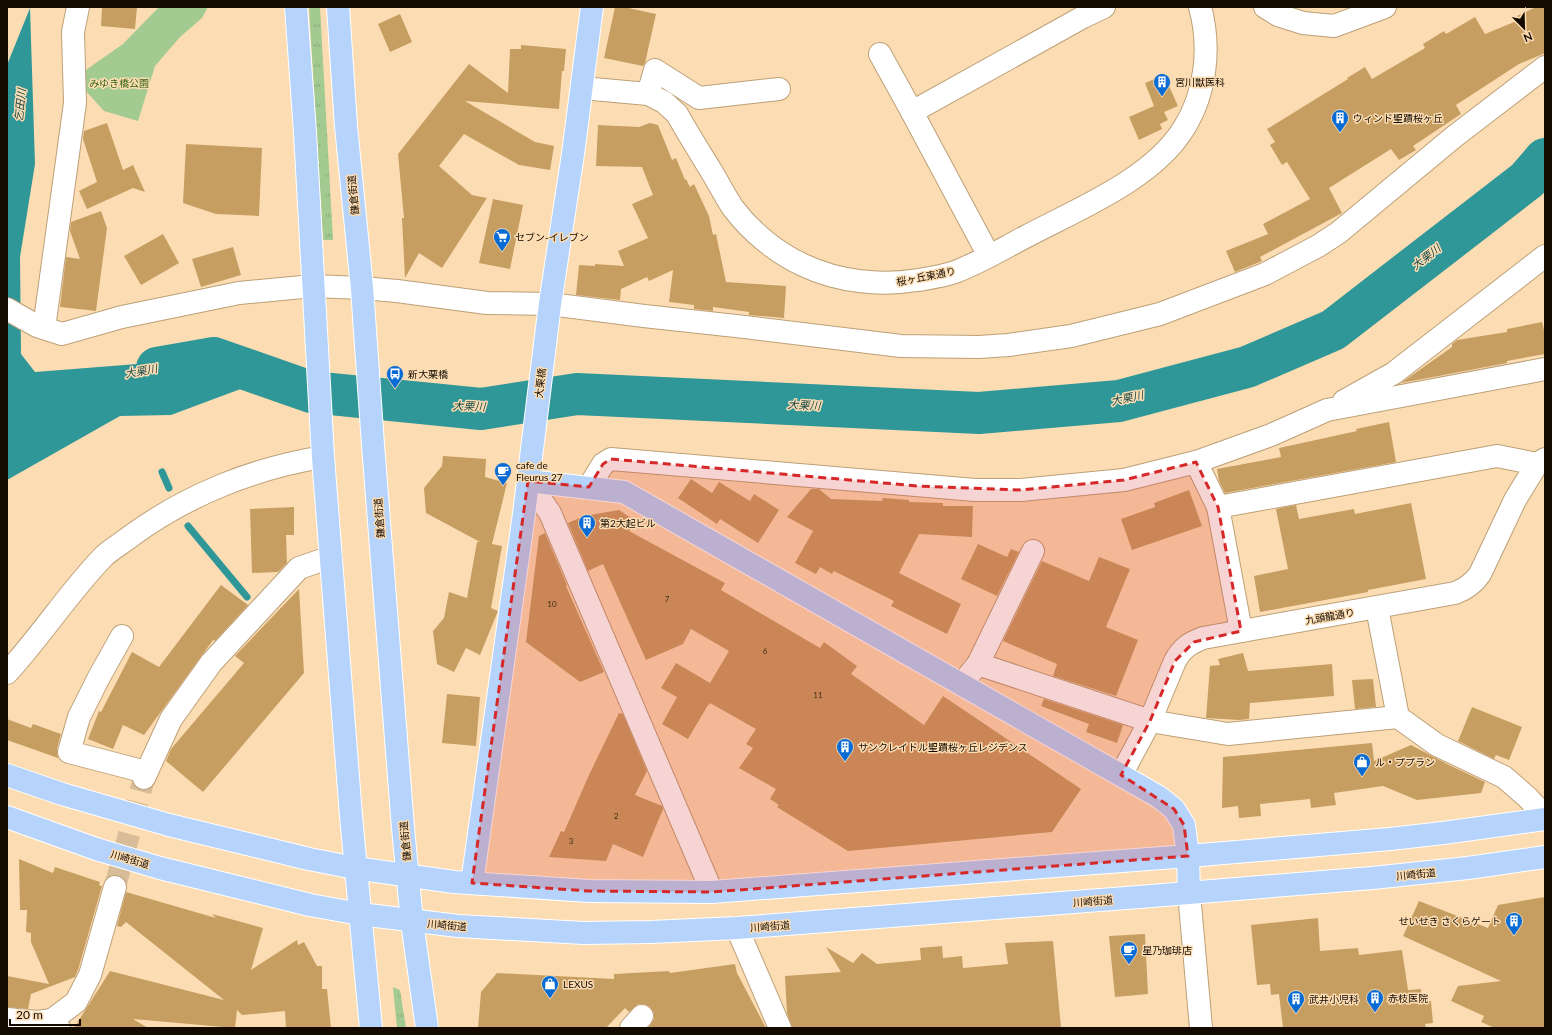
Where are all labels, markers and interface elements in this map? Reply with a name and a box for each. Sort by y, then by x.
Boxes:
north arrow [1504,8,1544,48]
text: N [1522,30,1535,45]
building icon: 宮川獣医科 [1152,72,1172,97]
place label: 宮川獣医科 [1175,76,1225,88]
park label: みゆき橋公園 [89,77,149,89]
water label: 乞田川 [11,87,28,122]
building icon: ウィンド聖蹟桜ヶ丘 [1330,108,1350,133]
place label: ウィンド聖蹟桜ヶ丘 [1353,112,1443,124]
street label: 鎌倉街道 [345,174,361,216]
supermarket icon: セブン-イレブン [492,227,512,252]
place label: セブン-イレブン [515,231,589,243]
water label: 大栗川 [1409,241,1443,272]
street label: 桜ヶ丘東通り [895,264,957,288]
water label: 大栗川 [124,361,159,380]
bus stop icon: 新大栗橋 [385,364,405,389]
street label: 大栗橋 [532,367,548,399]
place label: 新大栗橋 [408,368,448,380]
water label: 大栗川 [1109,388,1145,407]
water label: 大栗川 [787,397,822,412]
water label: 大栗川 [452,398,487,413]
place label: cafe de Fleurus 27 [516,459,563,483]
cafe icon: cafe de Fleurus 27 [493,461,513,486]
street label: 鎌倉街道 [372,498,386,538]
building icon: 第2大起ビル [577,513,597,538]
place label: 第2大起ビル [600,517,656,529]
house number: 7 [665,594,670,604]
house number: 10 [547,599,557,609]
street label: 九頭龍通り [1304,606,1356,626]
house number: 6 [763,646,768,656]
house number: 11 [813,690,823,700]
building icon: サンクレイドル聖蹟桜ヶ丘レジデンス [835,737,855,762]
place label: サンクレイドル聖蹟桜ヶ丘レジデンス [858,741,1028,753]
shop icon: ル・ププラン [1352,752,1372,777]
place label: ル・ププラン [1375,756,1435,768]
house number: 2 [614,811,619,821]
street label: 鎌倉街道 [397,820,413,862]
house number: 3 [569,836,574,846]
street label: 川崎街道 [109,848,151,870]
street label: 川崎街道 [1395,866,1437,882]
street label: 川崎街道 [1073,894,1113,908]
building icon: せいせき さくらゲート [1504,911,1524,936]
place label: せいせき さくらゲート [1398,915,1501,927]
street label: 川崎街道 [427,917,467,933]
street label: 川崎街道 [750,919,790,933]
cafe icon: 星乃珈琲店 [1119,940,1139,965]
place label: 星乃珈琲店 [1142,944,1192,956]
shop icon: LEXUS [540,974,560,999]
place label: LEXUS [563,978,593,990]
building icon: 赤枝医院 [1365,988,1385,1013]
building icon: 武井小児科 [1286,989,1306,1014]
place label: 赤枝医院 [1388,992,1428,1004]
place label: 武井小児科 [1309,993,1359,1005]
scale bar [10,1001,80,1027]
text: 20 m [16,1007,43,1022]

